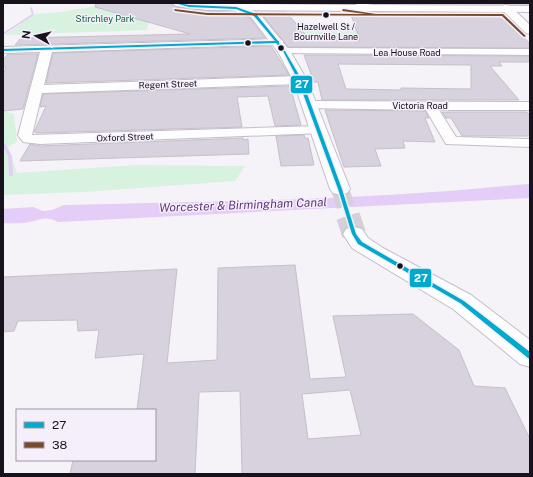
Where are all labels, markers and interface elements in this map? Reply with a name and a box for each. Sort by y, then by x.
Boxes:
marker: Hazelwell St / Bournville Lane [321,10,331,20]
park label: Stirchley Park [76,13,134,24]
north arrow [16,16,56,56]
place label: Hazelwell St / Bournville Lane [294,21,358,42]
text: N [20,30,33,40]
unlabelled marker [243,38,253,48]
unlabelled marker [276,43,286,53]
street label: Lea House Road [373,47,441,58]
line badge: 27 [290,75,313,94]
street label: Regent Street [139,77,198,91]
text: 27 [295,78,309,90]
street label: Victoria Road [392,100,448,111]
street label: Oxford Street [96,130,154,143]
water label: Worcester & Birmingham Canal [159,195,327,215]
unlabelled marker [395,261,405,271]
line badge: 27 [409,268,432,288]
text: 27 [414,272,428,284]
legend [16,409,156,461]
text: 27 [52,418,66,432]
text: 38 [52,438,67,452]

